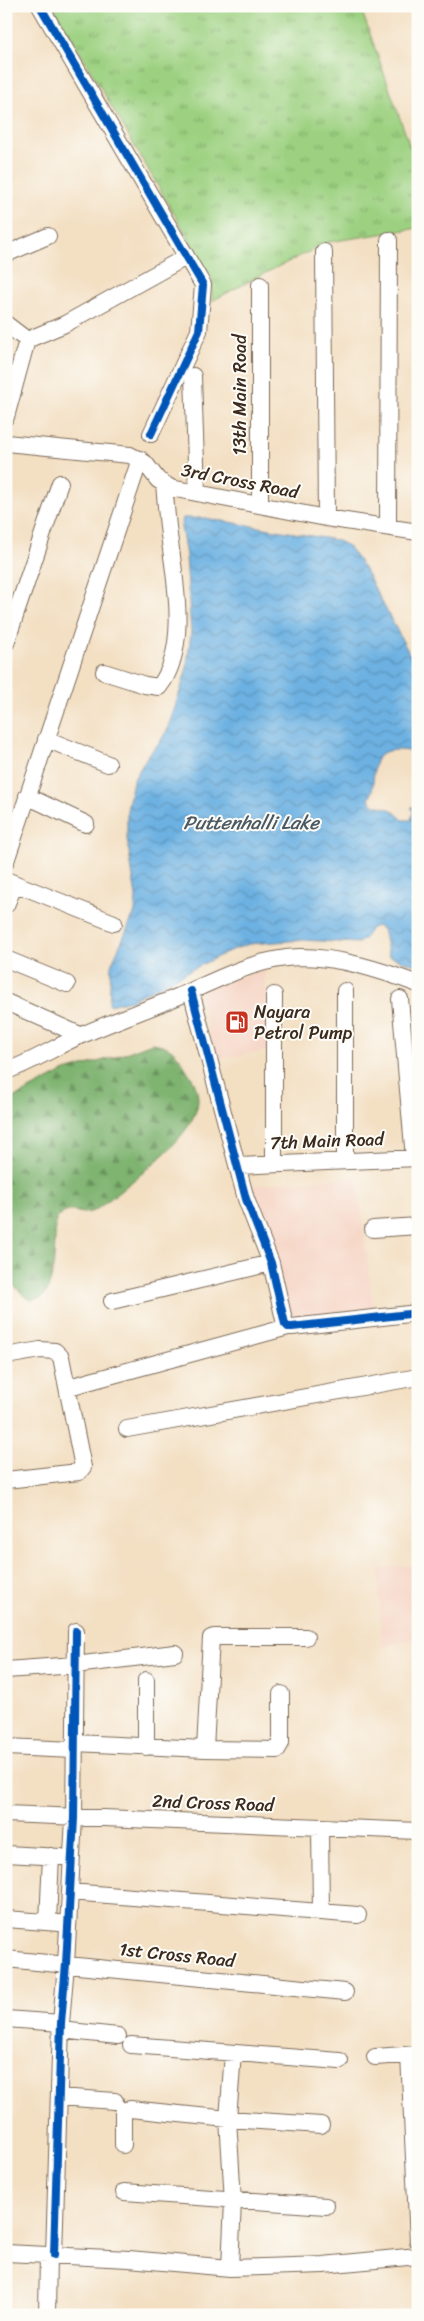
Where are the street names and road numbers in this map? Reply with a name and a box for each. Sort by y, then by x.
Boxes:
street label: 13th Main Road [224,333,256,456]
street label: 3rd Cross Road [179,454,303,508]
street label: 7th Main Road [270,1123,386,1159]
street label: 2nd Cross Road [152,1785,276,1821]
street label: 1st Cross Road [118,1933,238,1977]

